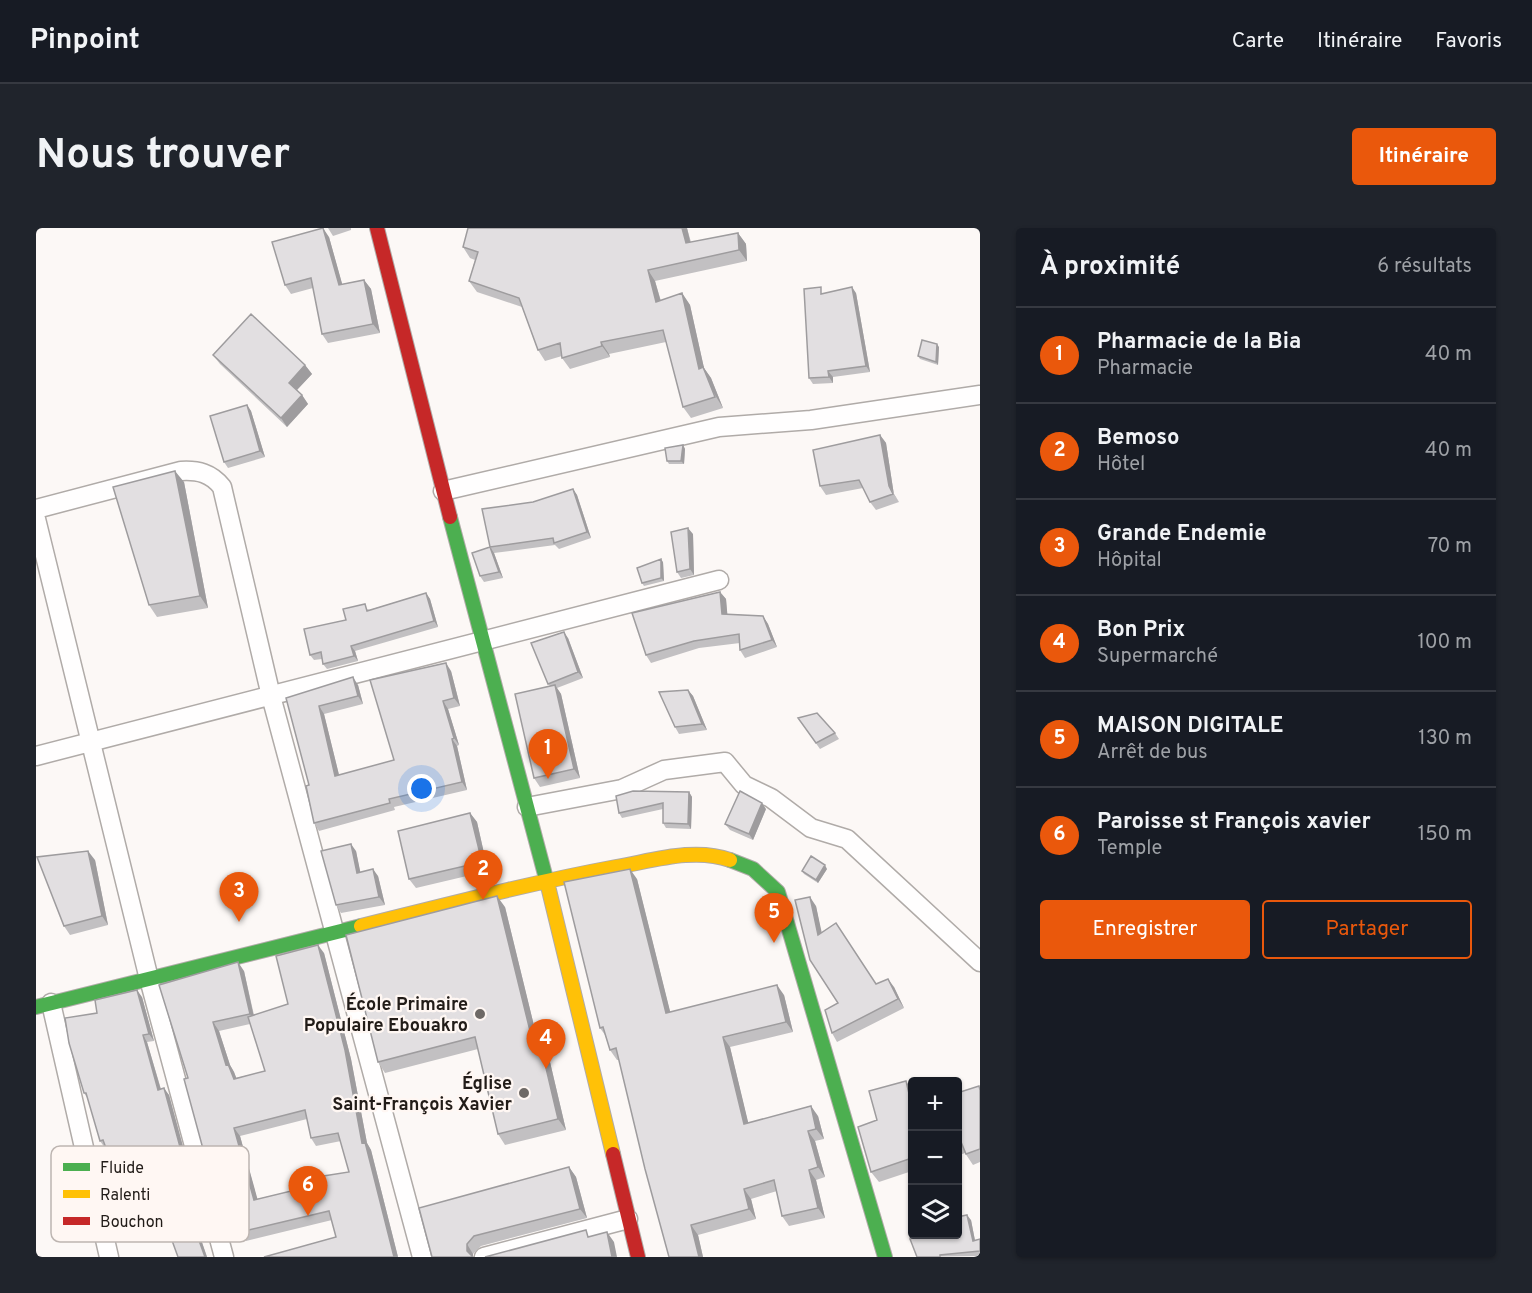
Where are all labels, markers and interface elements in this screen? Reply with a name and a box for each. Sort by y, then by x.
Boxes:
text: Pinpoint [30,23,140,59]
text: Carte [1232,28,1284,55]
text: Itinéraire [1317,28,1402,55]
text: Favoris [1435,28,1502,55]
button: Itinéraire [1352,128,1496,185]
text: Nous trouver [36,130,290,183]
text: À proximité [1040,251,1180,284]
text: 6 résultats [1377,254,1472,280]
text: Pharmacie de la Bia [1097,329,1301,356]
text: 1 [1056,342,1064,368]
text: 40 m [1425,342,1472,368]
text: Pharmacie [1097,356,1193,382]
text: Bemoso [1097,425,1179,452]
text: 2 [1053,438,1066,464]
text: 40 m [1425,438,1472,464]
text: Hôtel [1097,452,1145,478]
text: Grande Endemie [1097,521,1266,548]
text: 3 [1054,534,1066,560]
text: 70 m [1428,534,1472,560]
text: Hôpital [1097,548,1162,574]
text: Bon Prix [1097,617,1185,644]
text: 4 [1053,630,1066,656]
text: 100 m [1417,630,1472,656]
text: Supermarché [1097,644,1218,670]
text: MAISON DIGITALE [1097,713,1283,740]
text: 5 [1053,726,1066,752]
text: 130 m [1418,726,1472,752]
pin: 1 [528,730,568,779]
text: Arrêt de bus [1097,740,1208,766]
your location [407,774,436,803]
text: Paroisse st François xavier [1097,809,1371,836]
text: 6 [1053,822,1066,848]
text: 150 m [1418,822,1472,848]
text: Temple [1097,836,1162,862]
pin: 2 [464,850,502,900]
pin: 3 [220,872,258,922]
pin: 5 [754,894,794,943]
button: Enregistrer [1040,900,1250,959]
button: Partager [1262,900,1472,959]
place label: École Primaire Populaire Ebouakro [304,992,468,1038]
marker: École Primaire Populaire Ebouakro [473,1007,487,1021]
pin: 4 [526,1020,566,1069]
place label: Église Saint-François Xavier [332,1071,512,1117]
map controls [908,1077,962,1239]
button: + [908,1077,962,1131]
marker: Église Saint-François Xavier [517,1086,531,1100]
button: − [908,1131,962,1185]
legend [51,1146,249,1242]
text: Fluide [100,1159,144,1179]
pin: 6 [288,1166,328,1216]
button: layers [908,1185,962,1239]
text: Ralenti [100,1186,150,1206]
text: Bouchon [100,1213,164,1233]

